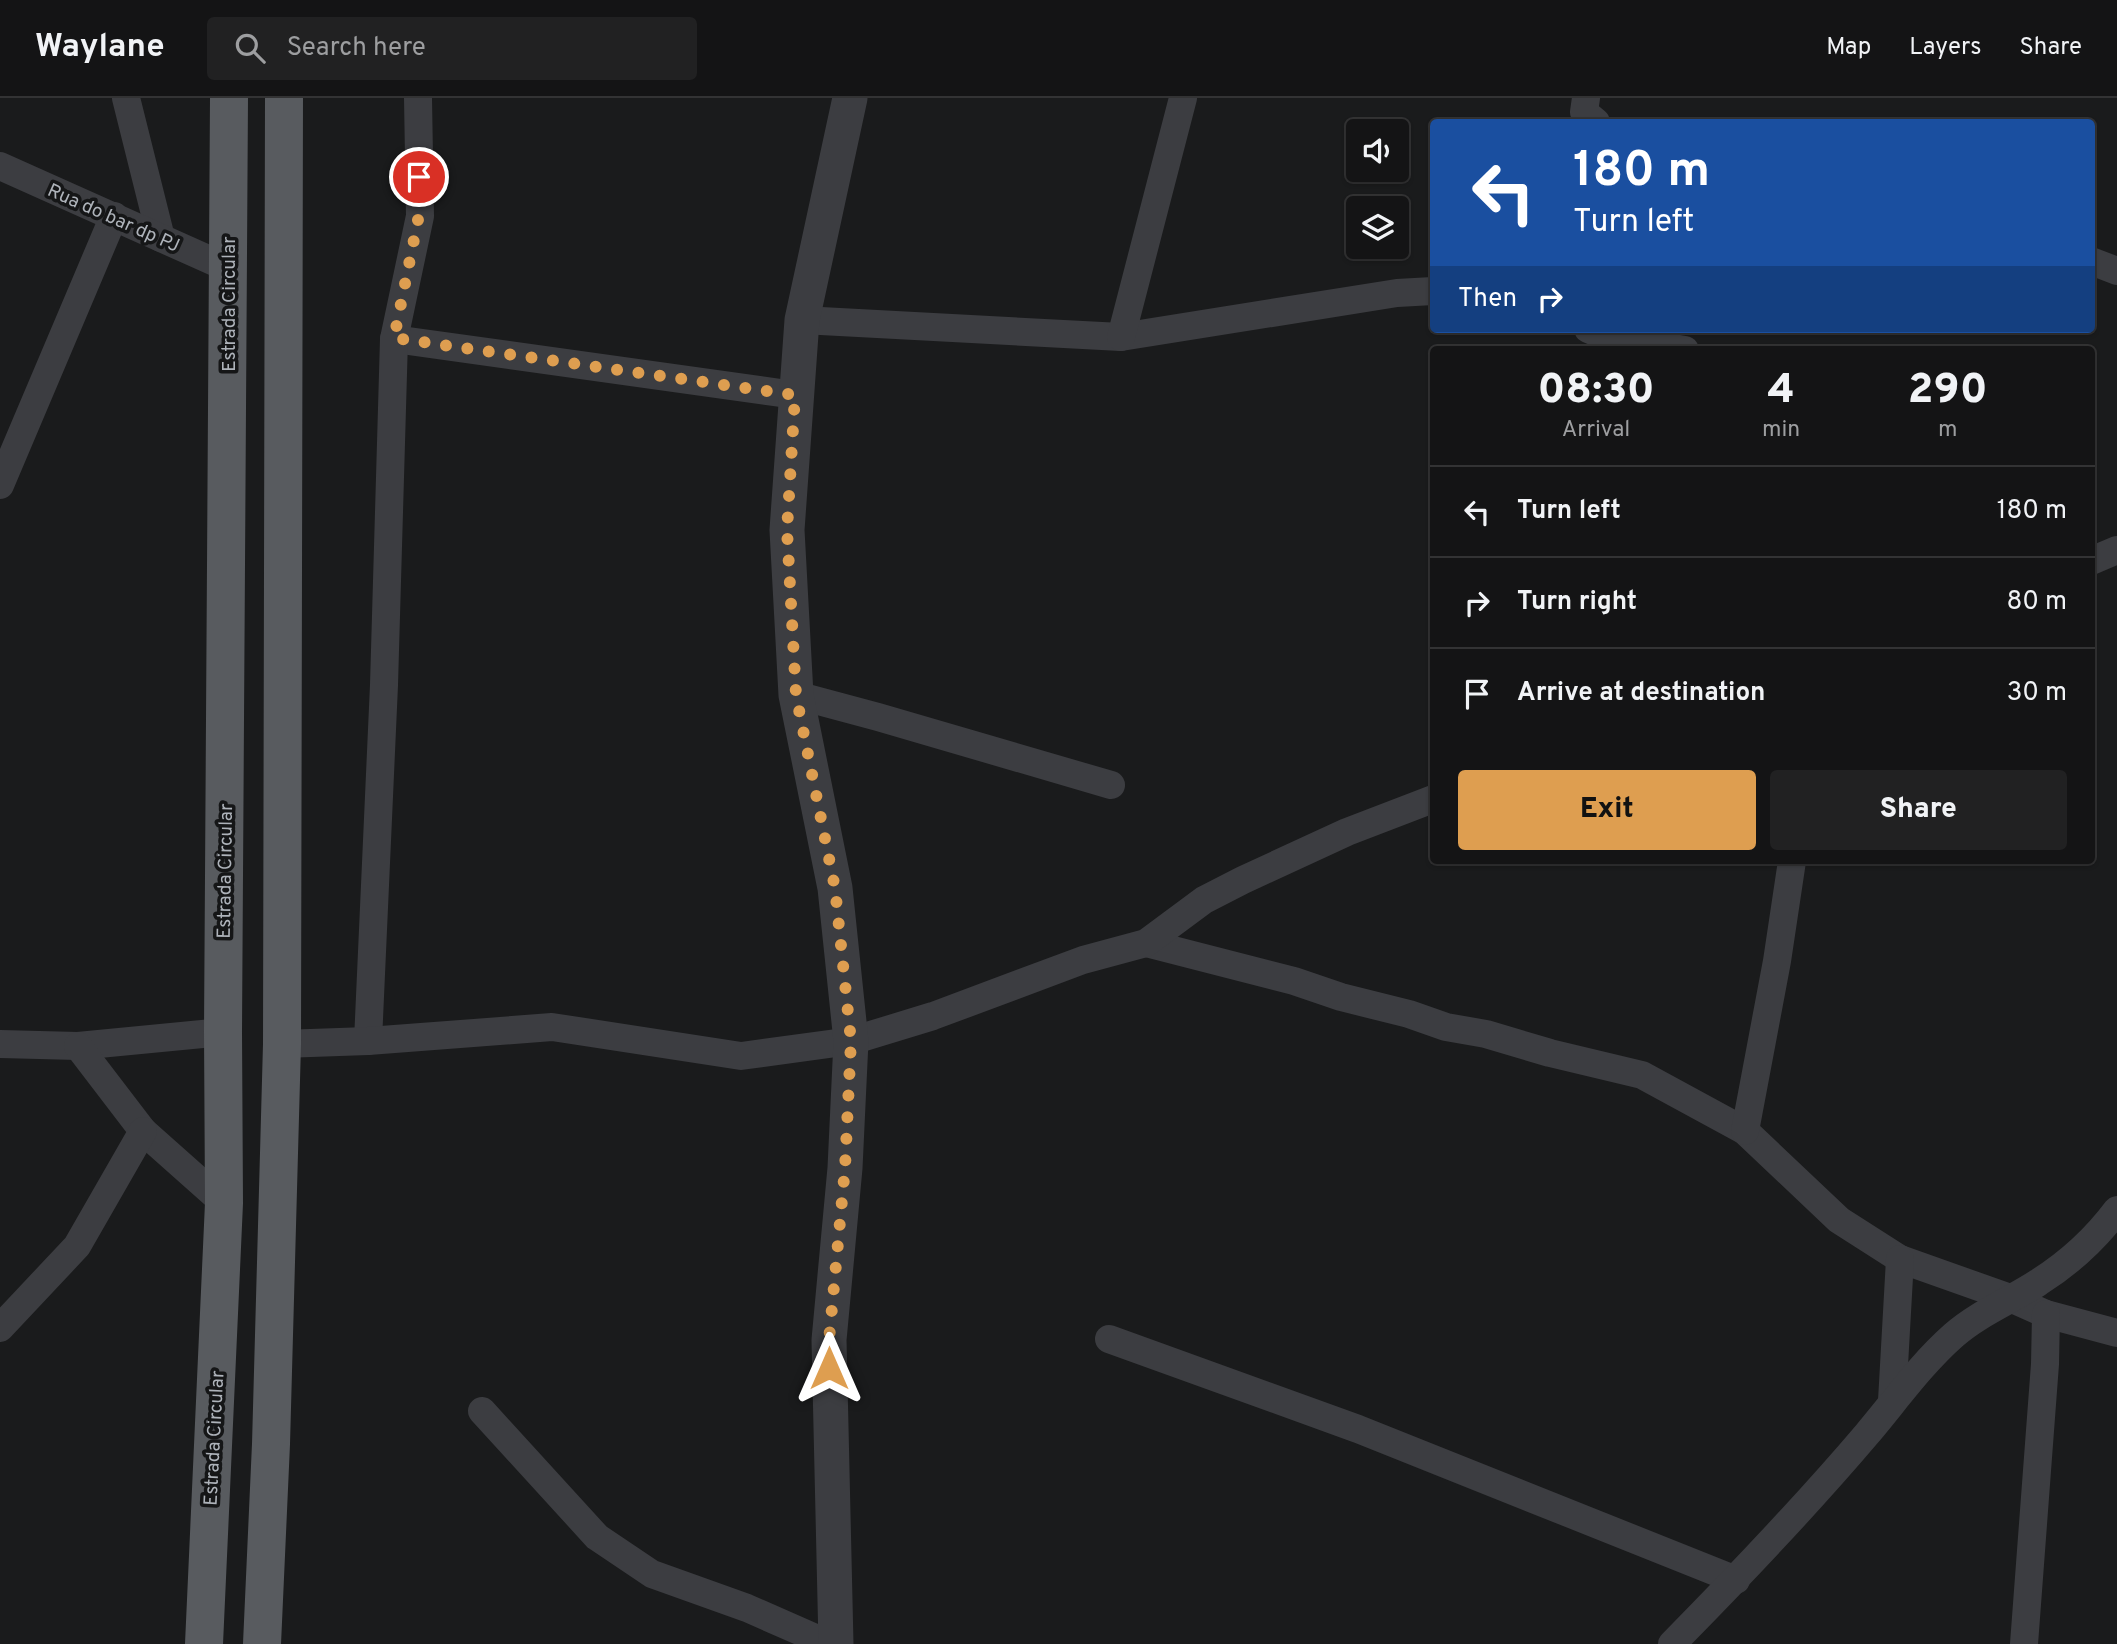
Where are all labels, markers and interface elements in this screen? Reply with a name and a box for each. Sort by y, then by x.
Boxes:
search box [207,17,697,80]
text: Waylane [35,27,165,69]
icon: search [231,29,269,67]
text: Search here [287,32,426,65]
text: Map [1826,33,1871,63]
text: Layers [1909,33,1981,63]
text: Share [2019,33,2082,63]
map controls [1346,119,1409,259]
button: sound [1346,119,1409,182]
text: 180 m [1573,142,1710,204]
pin [389,147,449,207]
icon: left [1458,147,1549,238]
icon: arrive [400,158,438,196]
street label: Rua do bar dp PJ [43,179,183,259]
button: layers [1346,196,1409,259]
text: Turn left [1573,203,1694,243]
street label: Estrada Circular [218,236,242,372]
icon: right [1531,280,1569,318]
text: Then [1458,283,1517,316]
text: 08:30 [1537,365,1655,418]
text: 4 [1768,365,1795,418]
text: 290 [1908,365,1988,418]
text: Arrival [1562,416,1630,445]
text: min [1762,416,1800,445]
text: m [1938,416,1957,445]
icon: left [1458,493,1496,531]
text: Turn left [1517,495,1621,528]
text: 180 m [1997,495,2067,528]
icon: right [1458,584,1496,622]
text: Turn right [1517,586,1637,619]
text: 80 m [2007,586,2067,619]
icon: arrive [1458,675,1496,713]
text: Arrive at destination [1517,677,1765,710]
text: 30 m [2007,677,2067,710]
button: Exit [1458,770,1756,850]
button: Share [1770,770,2067,850]
street label: Estrada Circular [213,803,239,939]
position arrow [792,1331,866,1405]
street label: Estrada Circular [199,1369,231,1506]

